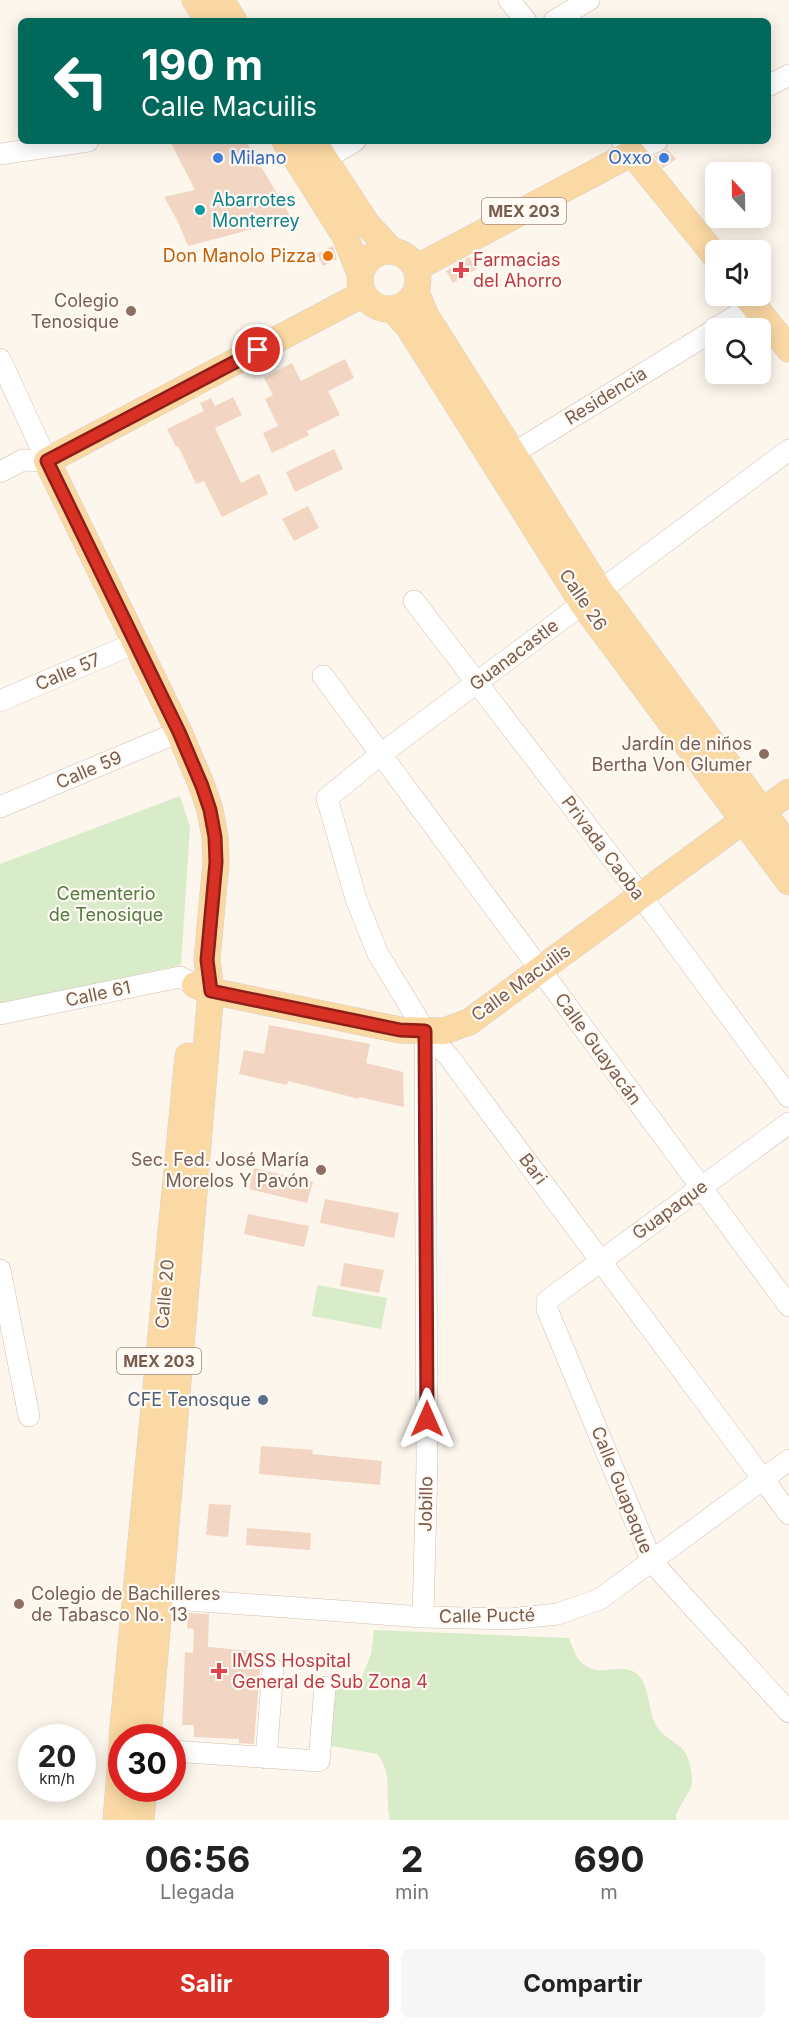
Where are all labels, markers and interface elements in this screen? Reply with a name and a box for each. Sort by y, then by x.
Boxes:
text: 190 m [141,39,263,90]
icon: left [42,42,120,120]
text: Calle Macuilis [141,90,317,123]
place label: Milano [230,147,287,168]
place label: Oxxo [608,147,652,168]
marker: Milano [211,151,225,165]
marker: Oxxo [657,151,671,165]
north arrow [705,162,771,228]
map controls [705,162,771,384]
place label: Abarrotes Monterrey [212,189,300,231]
road number: MEX 203 [482,198,566,224]
marker: Abarrotes Monterrey [193,203,207,217]
button: sound [705,240,771,306]
place label: Don Manolo Pizza [163,245,316,266]
marker: Don Manolo Pizza [321,249,335,263]
place label: Farmacias del Ahorro [473,249,562,291]
marker: Farmacias del Ahorro [454,263,468,277]
place label: Colegio Tenosique [31,290,119,332]
marker: Colegio Tenosique [124,304,138,318]
button: search [705,318,771,384]
pin [232,324,283,375]
icon: arrive [241,333,274,366]
street label: Residencia [561,362,651,429]
street label: Calle 26 [555,565,612,634]
street label: Guanacastle [465,614,562,695]
street label: Calle 57 [32,648,104,695]
place label: Jardín de niños Bertha Von Glumer [592,733,752,775]
street label: Calle 59 [53,746,125,793]
marker: Jardín de niños Bertha Von Glumer [757,747,771,761]
street label: Privada Caoba [558,792,649,904]
park label: Cementerio de Tenosique [49,883,163,925]
street label: Calle Macuilis [467,940,574,1026]
street label: Calle 61 [63,976,132,1011]
street label: Calle Guayacán [551,989,646,1109]
place label: Sec. Fed. José María Morelos Y Pavón [131,1149,309,1191]
street label: Bari [515,1149,552,1188]
marker: Sec. Fed. José María Morelos Y Pavón [314,1163,328,1177]
street label: Guapaque [628,1175,711,1244]
street label: Calle 20 [151,1258,178,1330]
road number: MEX 203 [117,1348,201,1374]
position arrow [395,1387,459,1451]
place label: CFE Tenosque [128,1389,251,1410]
marker: CFE Tenosque [256,1393,270,1407]
street label: Calle Guapaque [587,1423,658,1556]
street label: Jobillo [415,1476,436,1532]
place label: Colegio de Bachilleres de Tabasco No. 13 [31,1583,220,1625]
marker: Colegio de Bachilleres de Tabasco No. 13 [12,1597,26,1611]
street label: Calle Pucté [439,1604,535,1627]
place label: IMSS Hospital General de Sub Zona 4 [232,1650,428,1692]
marker: IMSS Hospital General de Sub Zona 4 [210,1662,228,1680]
speed limit sign: 30 [108,1724,186,1802]
text: 20 [37,1738,77,1774]
text: km/h [39,1769,75,1788]
text: 06:56 [144,1837,251,1881]
text: 2 [401,1837,423,1881]
text: 690 [574,1837,645,1881]
text: Llegada [160,1880,235,1904]
text: min [395,1880,429,1904]
text: m [600,1880,618,1904]
button: Salir [24,1949,389,2018]
button: Compartir [401,1949,765,2018]

